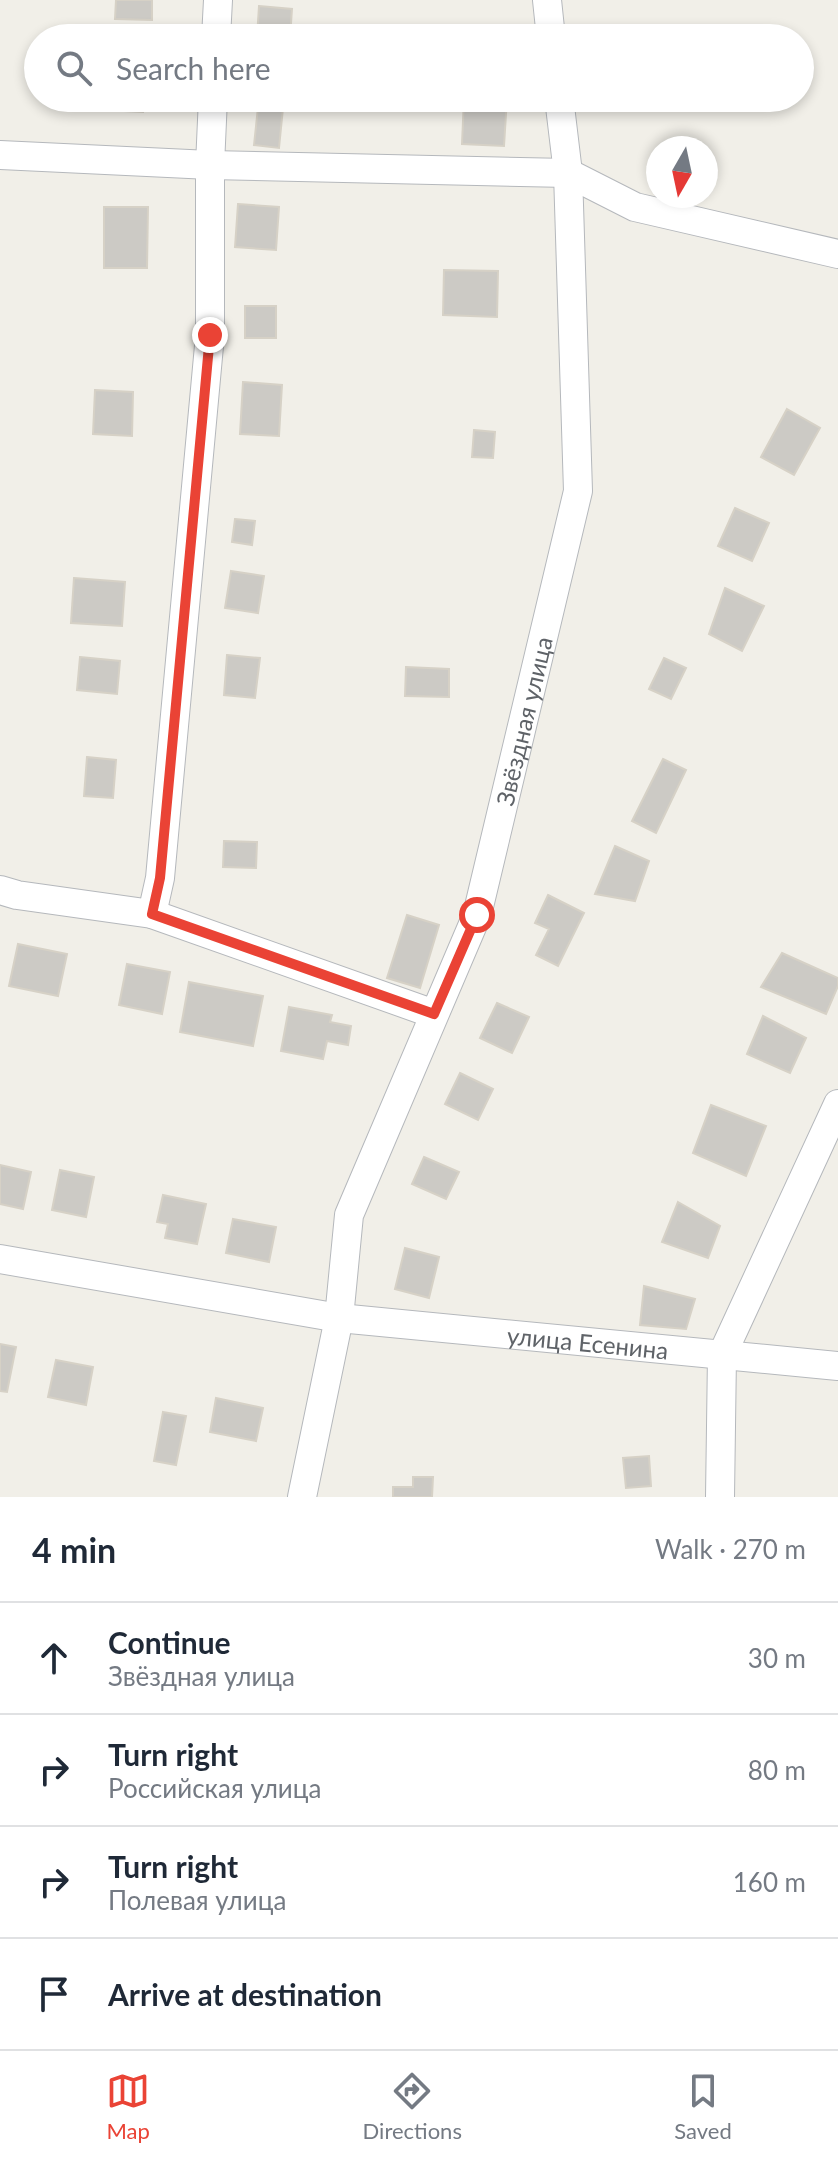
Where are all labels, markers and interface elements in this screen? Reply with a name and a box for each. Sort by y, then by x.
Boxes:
search box [24,24,814,112]
icon: search [52,46,96,90]
text: Search here [116,50,271,86]
north arrow [646,136,718,208]
route end [192,317,228,353]
street label: Звёздная улица [489,633,557,808]
route start [459,897,495,933]
street label: улица Есенина [506,1320,670,1364]
text: 4 min [32,1529,116,1570]
text: Walk · 270 m [655,1533,806,1565]
text: Continue [108,1624,231,1660]
icon: ahead [32,1636,76,1680]
text: 30 m [748,1642,806,1674]
text: Звёздная улица [108,1660,295,1692]
text: Turn right [108,1736,238,1772]
icon: right [32,1748,76,1792]
text: 80 m [748,1754,806,1786]
text: Российская улица [108,1772,321,1804]
text: Turn right [108,1848,238,1884]
icon: right [32,1860,76,1904]
text: 160 m [733,1866,806,1898]
text: Полевая улица [108,1884,286,1916]
icon: arrive [32,1972,76,2016]
text: Arrive at destination [108,1976,382,2012]
tab: Map [106,2069,150,2144]
tab: Directions [363,2069,462,2144]
tab: Saved [674,2069,732,2144]

